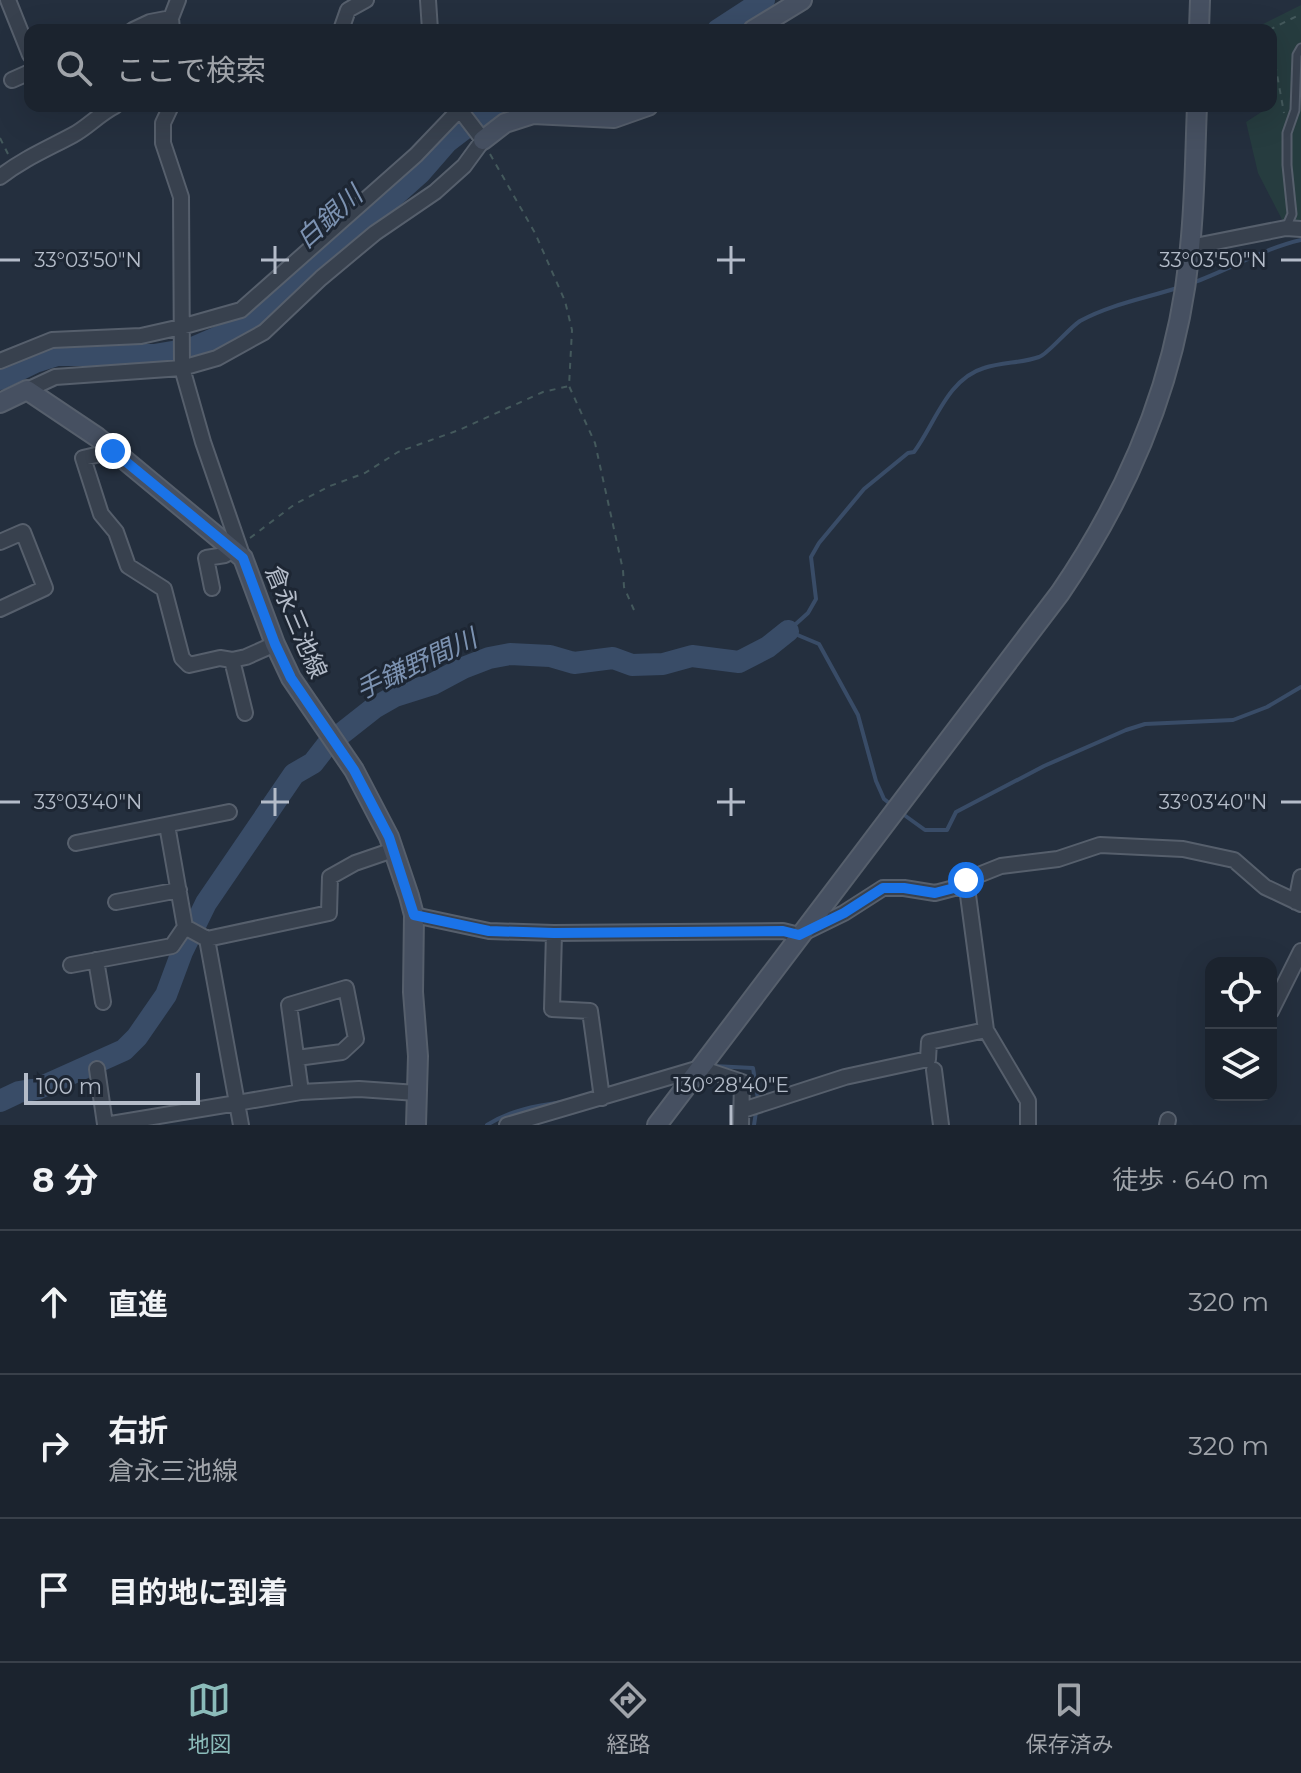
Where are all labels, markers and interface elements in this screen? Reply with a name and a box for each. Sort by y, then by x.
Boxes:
search box [24,24,1277,112]
icon: search [52,46,96,90]
text: ここで検索 [116,52,266,89]
water label: 白銀川 [289,177,371,255]
text: 33°03'50"N [34,248,142,272]
text: 33°03'50"N [1159,248,1267,272]
route end [95,433,131,469]
street label: 倉永三池線 [260,561,333,683]
water label: 手鎌野間川 [350,621,484,706]
text: 33°03'40"N [34,790,142,814]
text: 33°03'40"N [1159,790,1267,814]
route start [948,862,984,898]
map controls [1205,957,1277,1101]
button: locate [1205,957,1277,1029]
button: layers [1205,1029,1277,1101]
scale bar [24,1069,200,1105]
text: 100 m [36,1073,102,1100]
text: 130°28'40"E [673,1073,789,1097]
text: 8 分 [32,1159,98,1201]
text: 徒歩 · 640 m [1112,1164,1269,1196]
icon: ahead [32,1280,76,1324]
text: 直進 [108,1286,168,1323]
text: 320 m [1188,1286,1269,1318]
text: 右折 [108,1412,168,1449]
icon: right [32,1424,76,1468]
text: 320 m [1188,1430,1269,1462]
text: 倉永三池線 [108,1455,238,1487]
icon: arrive [32,1568,76,1612]
text: 目的地に到着 [108,1574,288,1611]
tab: 地図 [187,1678,232,1758]
tab: 経路 [606,1678,651,1758]
tab: 保存済み [1025,1678,1114,1758]

